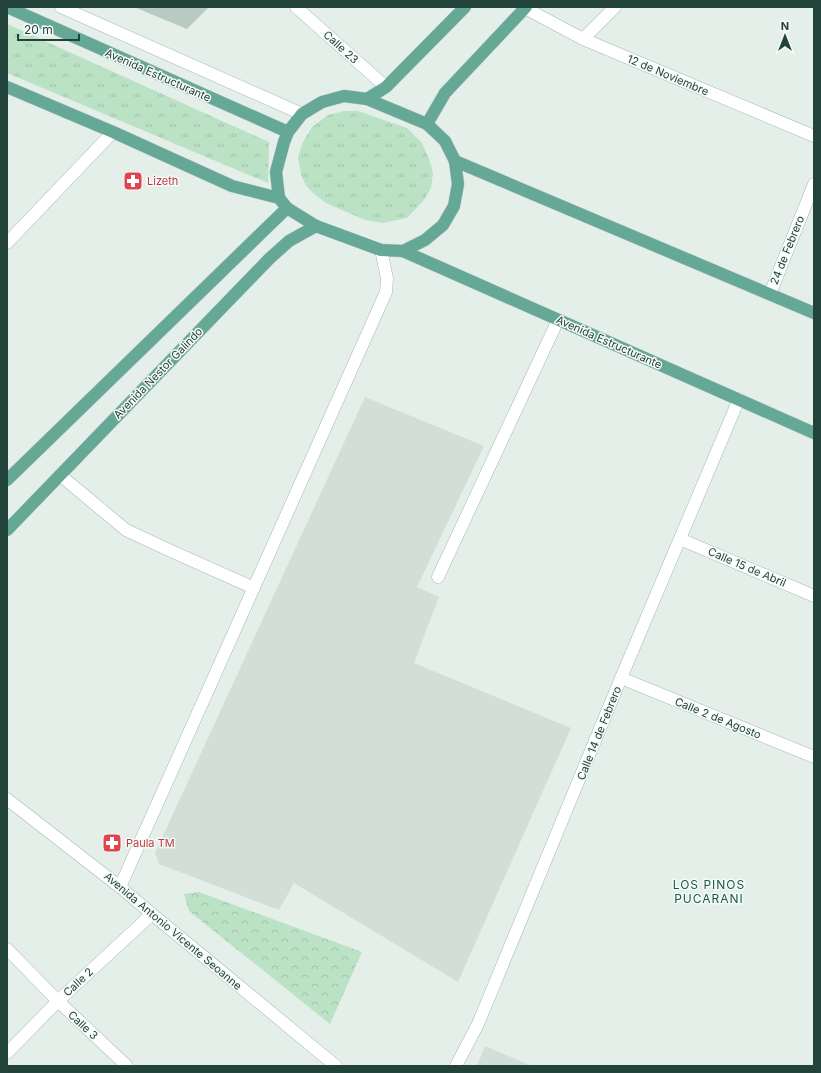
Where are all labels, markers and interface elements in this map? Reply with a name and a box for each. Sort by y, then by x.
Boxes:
scale bar [18,16,79,42]
north arrow [765,16,805,56]
text: N [781,19,789,33]
text: 20 m [24,22,53,37]
street label: Calle 23 [321,28,362,67]
street label: Avenida Estructurante [103,45,213,105]
street label: 12 de Noviembre [625,52,711,98]
pharmacy icon: Lizeth [122,170,144,192]
place label: Lizeth [147,174,178,188]
street label: 24 de Febrero [767,213,807,287]
street label: Avenida Estructurante [554,312,664,372]
street label: Avenida Nestor Galindo [111,324,206,422]
street label: Calle 15 de Abril [706,544,788,590]
street label: Calle 14 de Febrero [574,684,624,782]
street label: Calle 2 de Agosto [673,694,764,742]
pharmacy icon: Paula TM [101,832,123,854]
place label: Paula TM [126,836,175,850]
street label: Avenida Antonio Vicente Seoanne [101,869,245,993]
district label: LOS PINOS PUCARANI [673,877,745,906]
street label: Calle 2 [60,965,96,999]
street label: Calle 3 [65,1008,101,1042]

